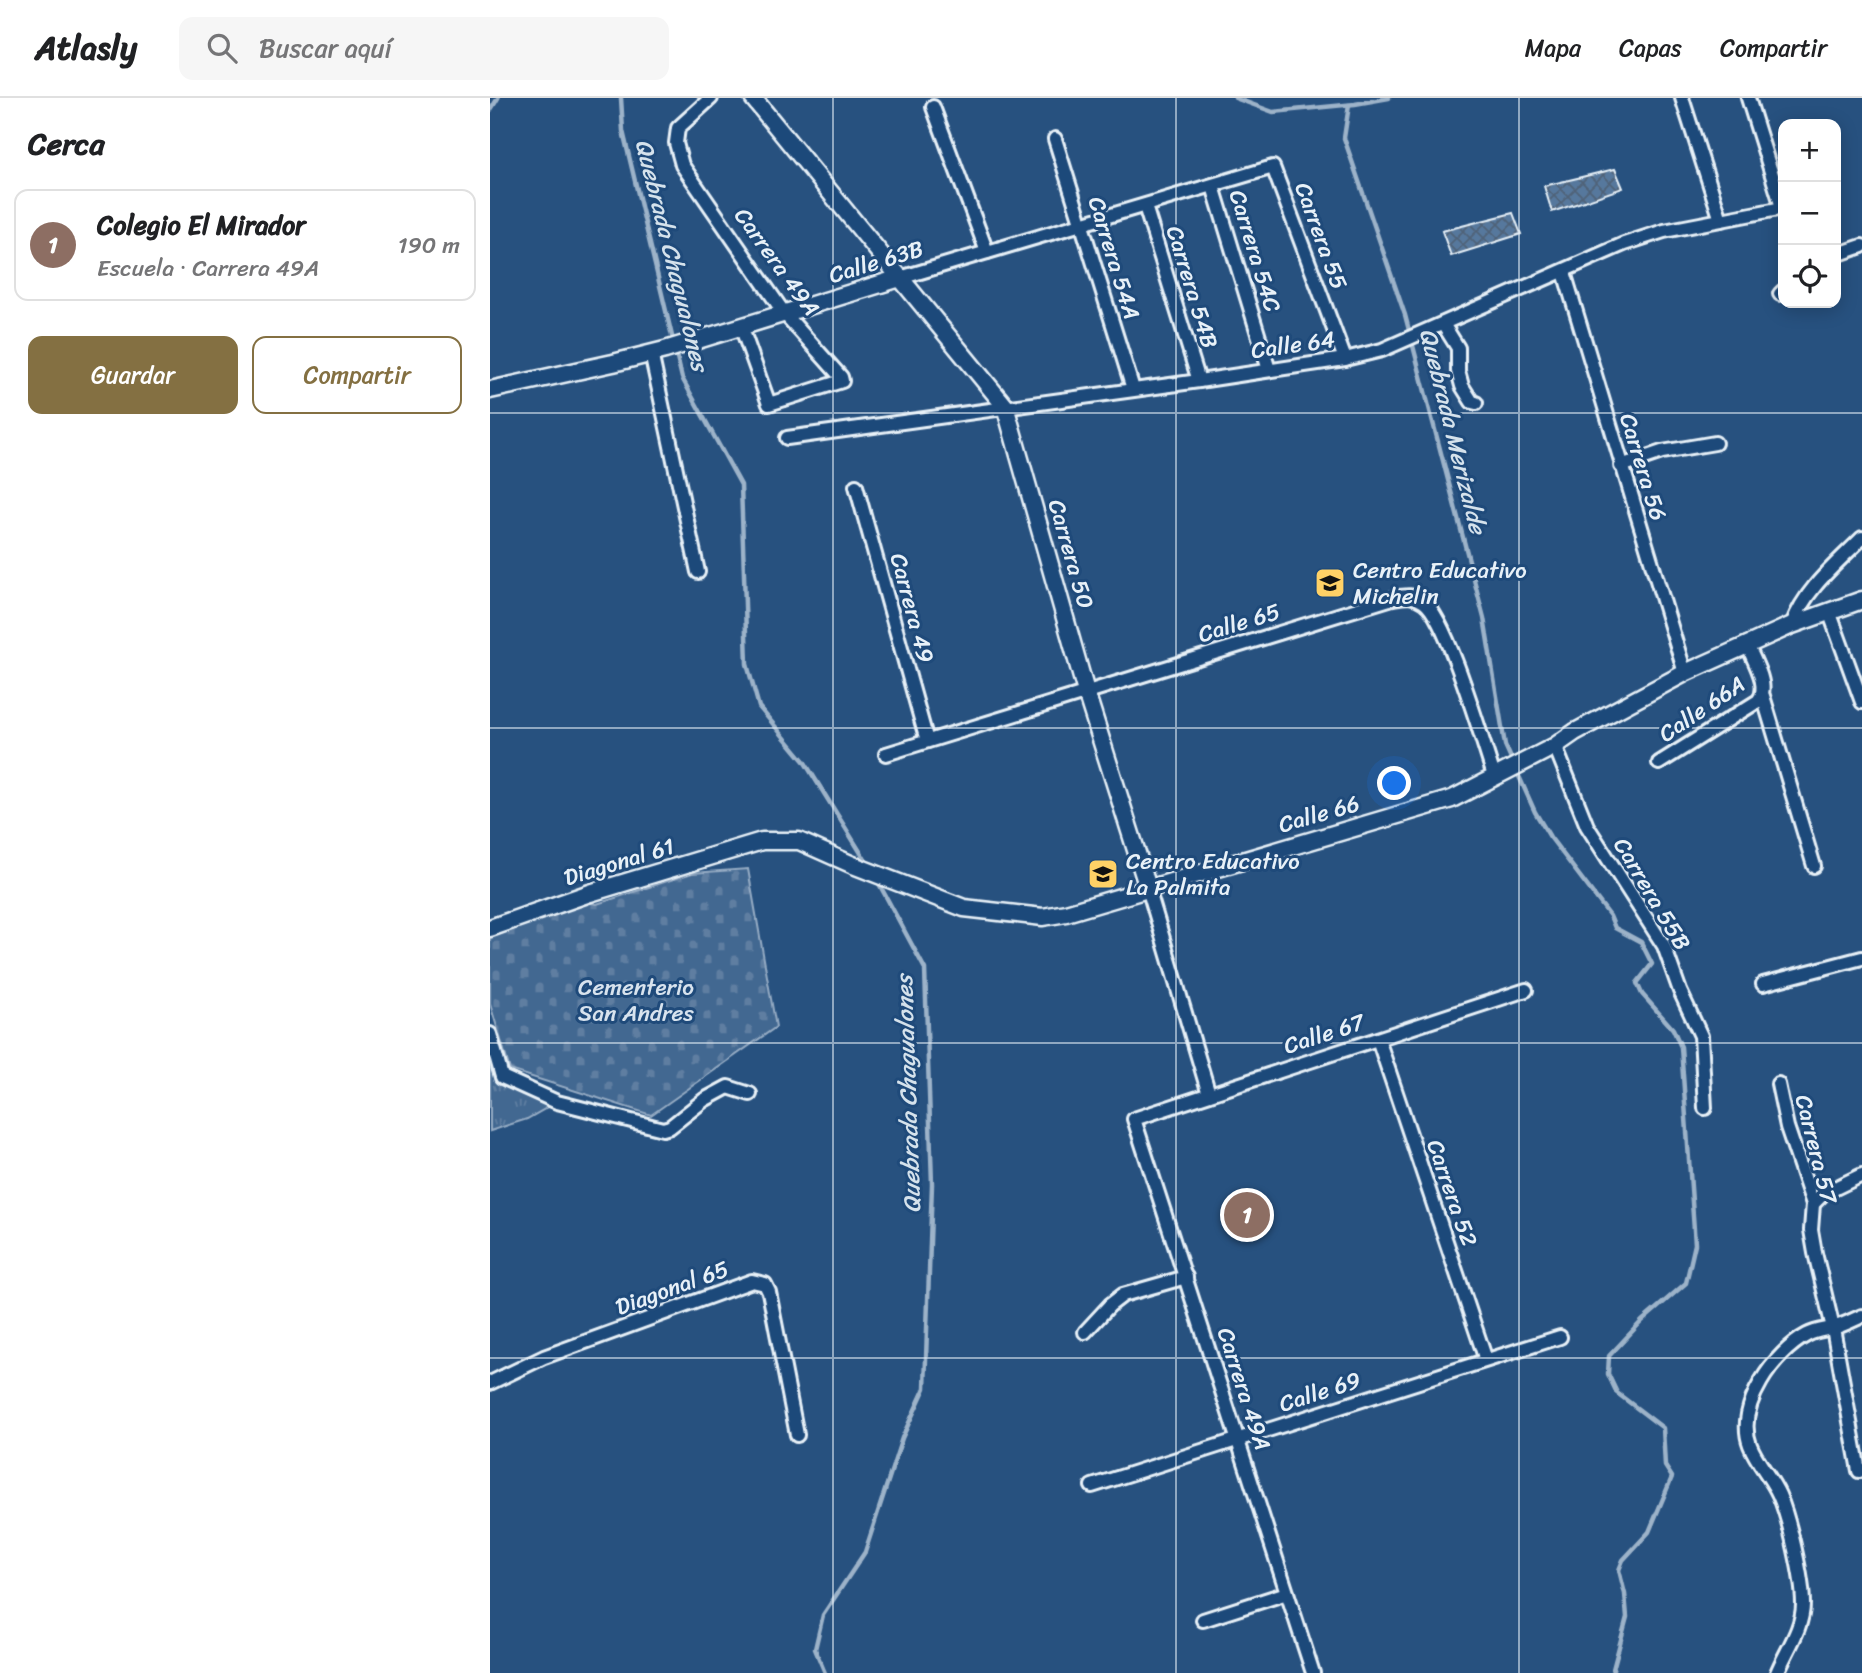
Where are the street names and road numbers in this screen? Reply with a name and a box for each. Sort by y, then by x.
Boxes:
street label: Carrera 55 [1283,177,1359,295]
street label: Carrera 54C [1217,185,1293,318]
street label: Carrera 54A [1076,191,1152,325]
street label: Carrera 49A [723,199,831,325]
street label: Carrera 54B [1154,221,1230,353]
street label: Calle 63B [824,228,928,296]
street label: Calle 64 [1248,319,1338,371]
street label: Carrera 56 [1607,408,1679,526]
street label: Carrera 50 [1036,494,1106,614]
street label: Carrera 49 [878,549,946,667]
street label: Calle 65 [1193,591,1285,655]
street label: Calle 66A [1650,665,1754,753]
street label: Calle 66 [1273,783,1365,845]
street label: Diagonal 61 [558,826,680,898]
street label: Carrera 55B [1602,829,1702,959]
street label: Calle 67 [1278,1001,1372,1066]
street label: Carrera 57 [1783,1090,1850,1209]
street label: Carrera 52 [1415,1134,1489,1252]
street label: Diagonal 65 [609,1249,735,1327]
street label: Carrera 49A [1205,1322,1283,1456]
street label: Calle 69 [1274,1360,1366,1424]

